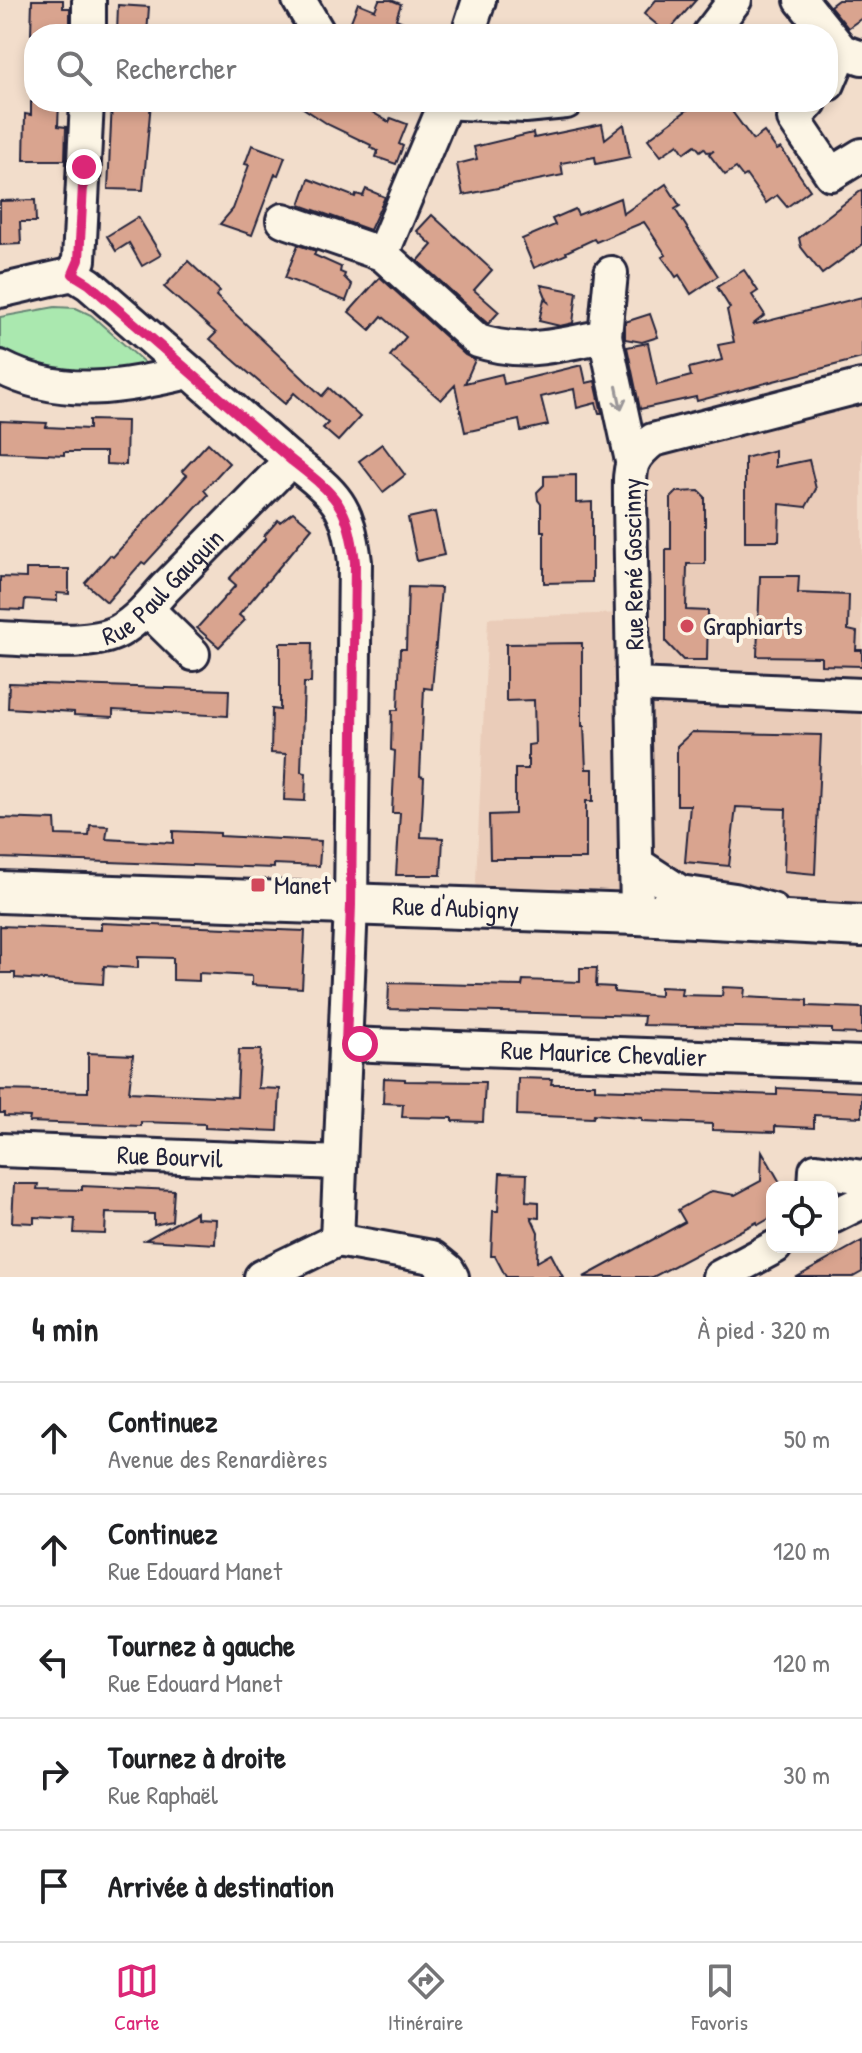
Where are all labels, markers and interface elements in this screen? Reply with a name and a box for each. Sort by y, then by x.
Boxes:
search box [24,24,838,112]
icon: search [52,46,96,90]
text: Rechercher [116,48,237,88]
route end [66,149,102,185]
one-way arrow [612,385,627,411]
street label: Rue René Goscinny [614,478,651,650]
street label: Rue Paul Gauguin [98,521,231,653]
place label: Graphiarts [703,608,803,643]
marker: Graphiarts [678,617,696,635]
place label: Manet [274,867,332,902]
marker: Manet [249,876,267,894]
street label: Rue d'Aubigny [392,888,520,927]
route start [342,1026,378,1062]
street label: Rue Maurice Chevalier [500,1032,708,1074]
street label: Rue Bourvil [116,1136,224,1176]
map controls [766,1181,838,1253]
button: locate [766,1181,838,1253]
text: 4 min [32,1306,99,1352]
text: À pied · 320 m [698,1312,830,1347]
text: Continuez [108,1401,217,1441]
icon: ahead [32,1416,76,1460]
text: 50 m [784,1421,830,1456]
text: Avenue des Renardières [108,1441,327,1476]
text: Continuez [108,1513,217,1553]
icon: ahead [32,1528,76,1572]
text: 120 m [773,1533,830,1568]
text: Rue Edouard Manet [108,1553,282,1588]
text: Tournez à gauche [108,1625,295,1665]
icon: left [32,1640,76,1684]
text: 120 m [773,1645,830,1680]
text: Rue Edouard Manet [108,1665,282,1700]
text: Tournez à droite [108,1737,286,1777]
icon: right [32,1752,76,1796]
text: 30 m [783,1757,830,1792]
text: Rue Raphaël [108,1777,218,1812]
icon: arrive [32,1864,76,1908]
text: Arrivée à destination [108,1866,334,1906]
tab: Carte [114,1959,160,2037]
tab: Itinéraire [388,1959,463,2037]
tab: Favoris [692,1959,748,2037]

